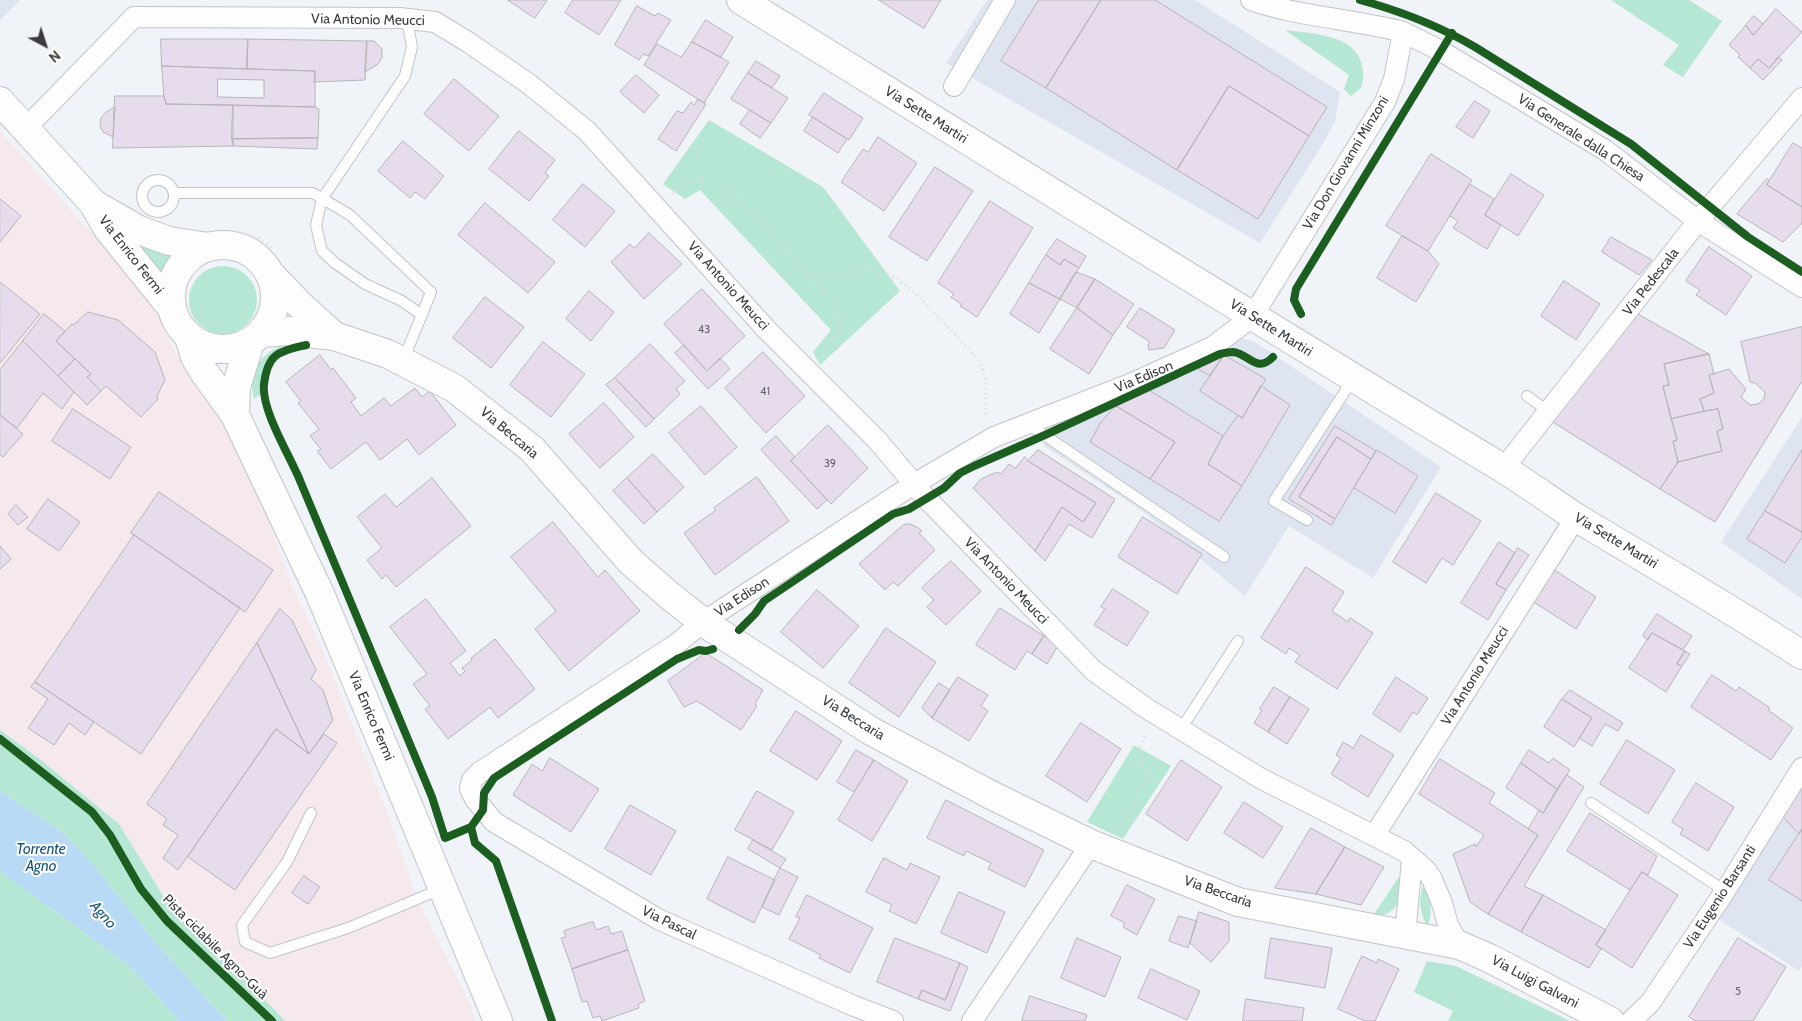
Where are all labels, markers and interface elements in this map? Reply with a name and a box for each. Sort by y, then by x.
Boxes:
street label: Via Antonio Meucci [311,11,425,29]
north arrow [20,20,70,70]
text: N [45,46,64,67]
street label: Via Sette Martiri [881,83,971,147]
street label: Via Generale dalla Chiesa [1514,91,1648,185]
street label: Via Don Giovanni Minzoni [1299,93,1393,233]
street label: Via Enrico Fermi [95,212,167,298]
street label: Via Antonio Meucci [684,238,772,334]
street label: Via Pedescala [1620,245,1682,319]
street label: Via Sette Martiri [1226,296,1316,360]
house number: 43 [698,323,710,337]
street label: Via Edison [1112,357,1176,397]
house number: 41 [760,385,770,399]
street label: Via Beccaria [476,404,542,462]
house number: 39 [824,457,836,471]
street label: Via Sette Martiri [1571,509,1661,573]
street label: Via Antonio Meucci [960,534,1052,628]
street label: Via Edison [712,573,772,621]
street label: Via Antonio Meucci [1438,623,1512,729]
street label: Via Enrico Fermi [345,669,397,763]
street label: Via Beccaria [818,692,888,744]
water label: Torrente Agno [16,841,66,876]
street label: Via Eugenio Barsanti [1680,842,1760,952]
street label: Via Beccaria [1182,873,1254,911]
street label: Pista ciclabile Agno-Guà [159,891,271,1003]
water label: Agno [86,897,120,933]
street label: Via Pascal [639,903,699,943]
street label: Via Luigi Galvani [1489,952,1581,1012]
house number: 5 [1735,985,1741,999]

